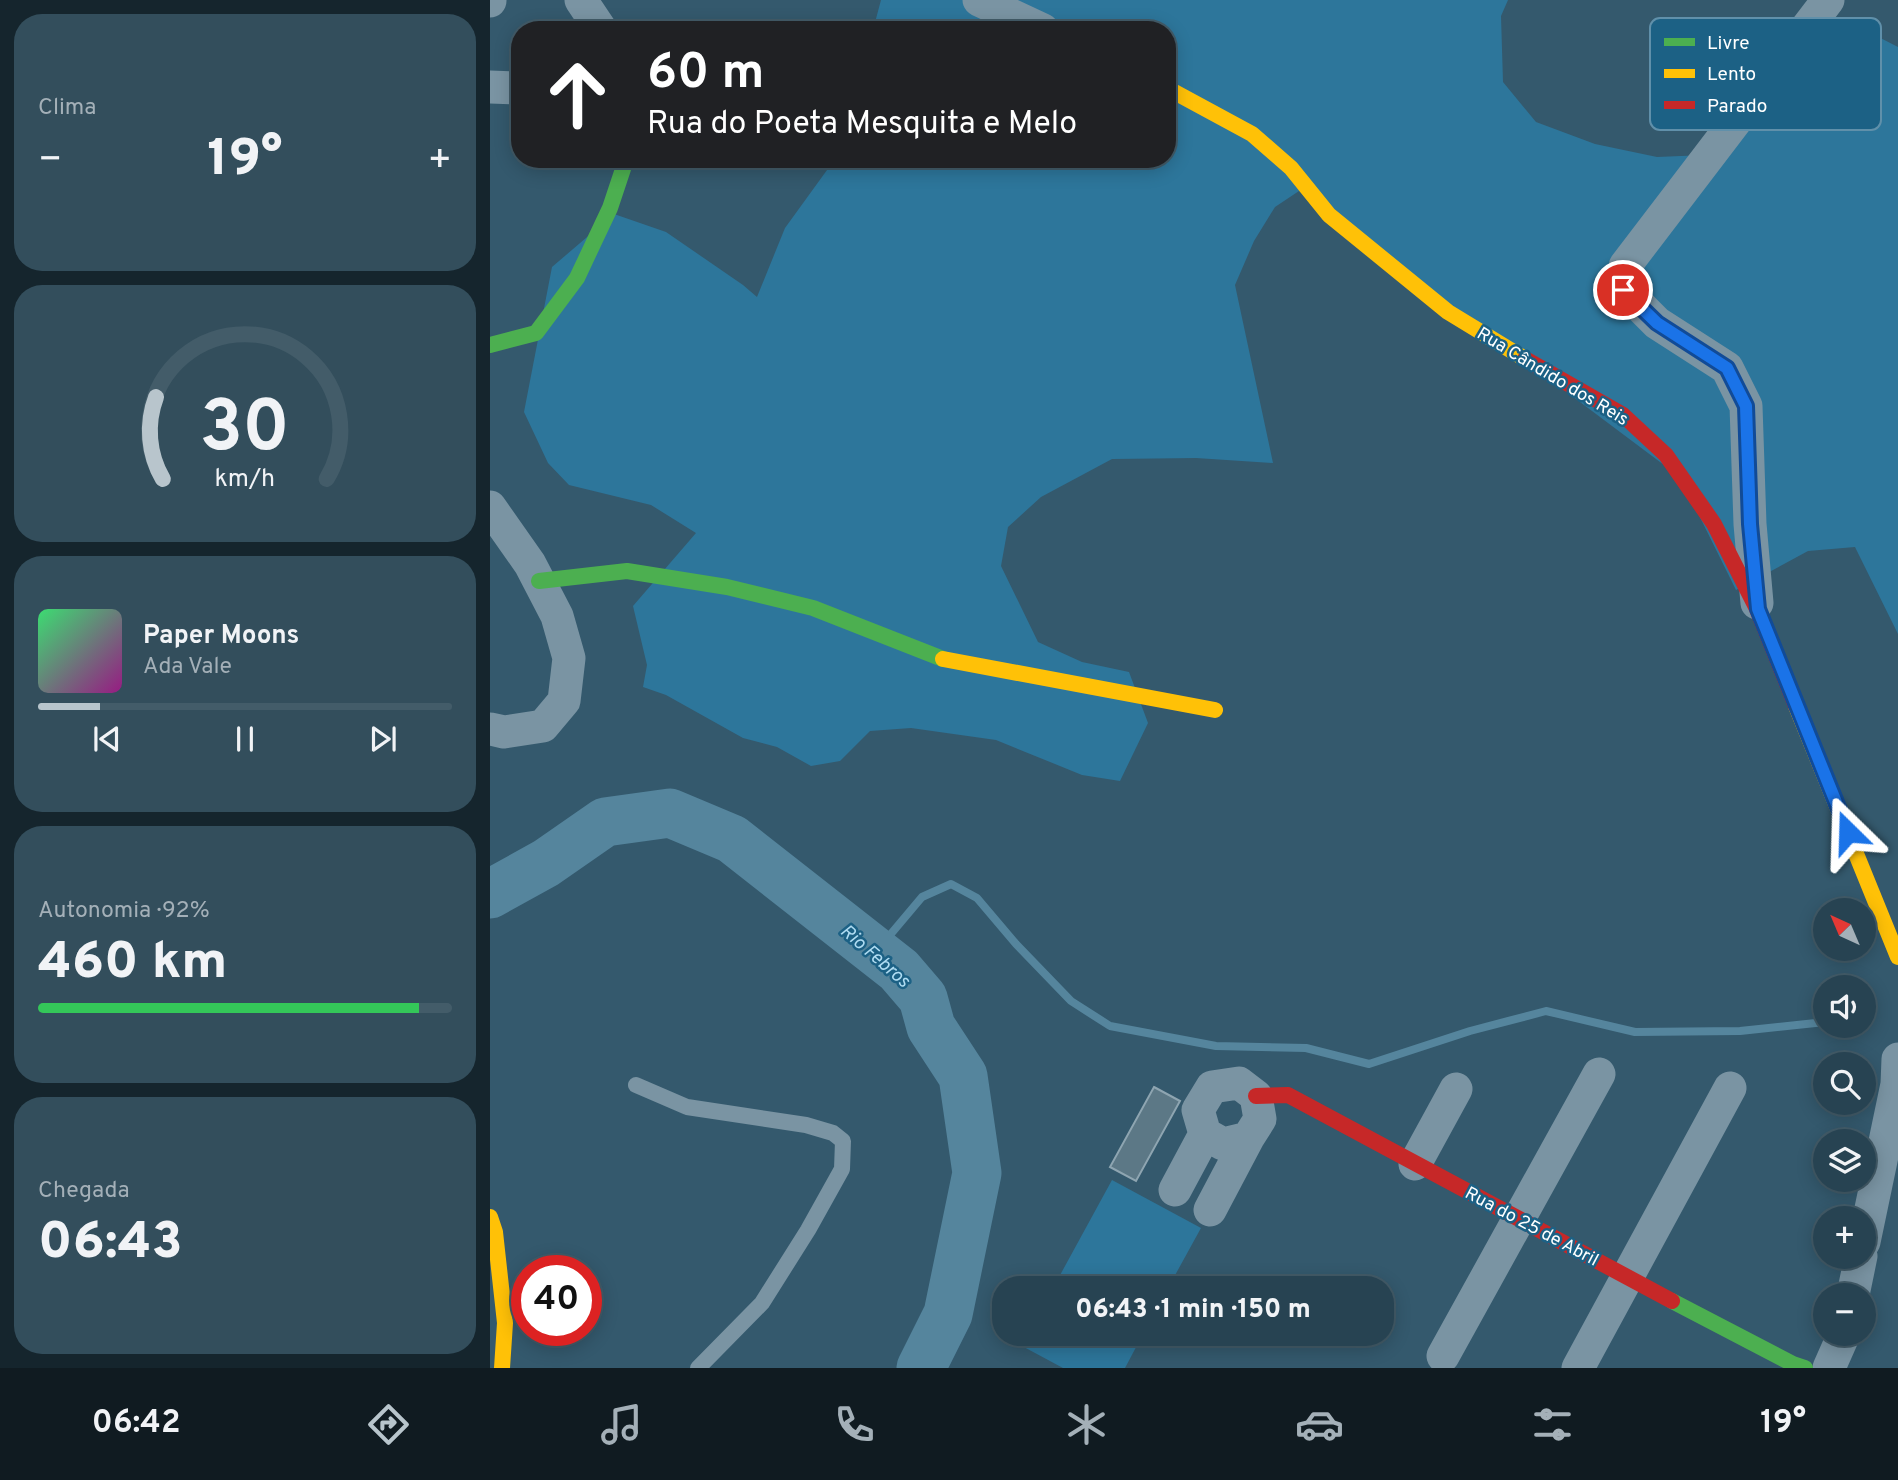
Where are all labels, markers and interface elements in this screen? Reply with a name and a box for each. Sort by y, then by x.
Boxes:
legend [1650,18,1881,130]
text: Livre [1707,32,1750,56]
text: 60 m [647,44,765,106]
icon: ahead [532,49,623,140]
text: Lento [1707,63,1756,87]
text: Clima [38,94,96,123]
text: Parado [1707,95,1767,119]
text: Rua do Poeta Mesquita e Melo [647,105,1077,145]
text: 19° [207,128,283,194]
text: − [38,137,63,186]
text: + [427,137,452,186]
pin [1593,260,1653,320]
icon: arrive [1604,271,1642,309]
street label: Rua Cândido dos Reis [1472,323,1632,432]
text: 30 [200,386,290,478]
text: km/h [215,464,275,496]
text: Paper Moons [143,620,299,653]
text: Ada Vale [143,653,232,682]
icon: previous [88,720,126,758]
icon: pause [226,720,264,758]
icon: next [364,720,402,758]
position arrow [1811,795,1885,869]
text: Autonomia · 92% [38,897,210,926]
north arrow [1813,898,1876,961]
map controls [1813,898,1876,1346]
water label: Rio Febros [835,920,915,994]
text: 460 km [38,931,227,997]
button: sound [1813,975,1876,1038]
button: search [1813,1052,1876,1115]
button: layers [1813,1129,1876,1192]
text: Chegada [38,1177,130,1206]
street label: Rua do 25 de Abril [1460,1182,1602,1272]
button: + [1813,1206,1876,1269]
text: 06:43 [38,1211,183,1277]
speed limit sign: 40 [511,1255,602,1346]
button: − [1813,1283,1876,1346]
text: 06:43 · 1 min · 150 m [1075,1294,1311,1327]
icon: directions [364,1400,413,1449]
icon: music [597,1400,646,1449]
icon: phone [830,1400,879,1449]
icon: climate [1062,1400,1111,1449]
icon: car [1295,1400,1344,1449]
icon: filters [1528,1400,1577,1449]
text: 06:42 [92,1404,180,1444]
text: 19° [1760,1404,1806,1444]

